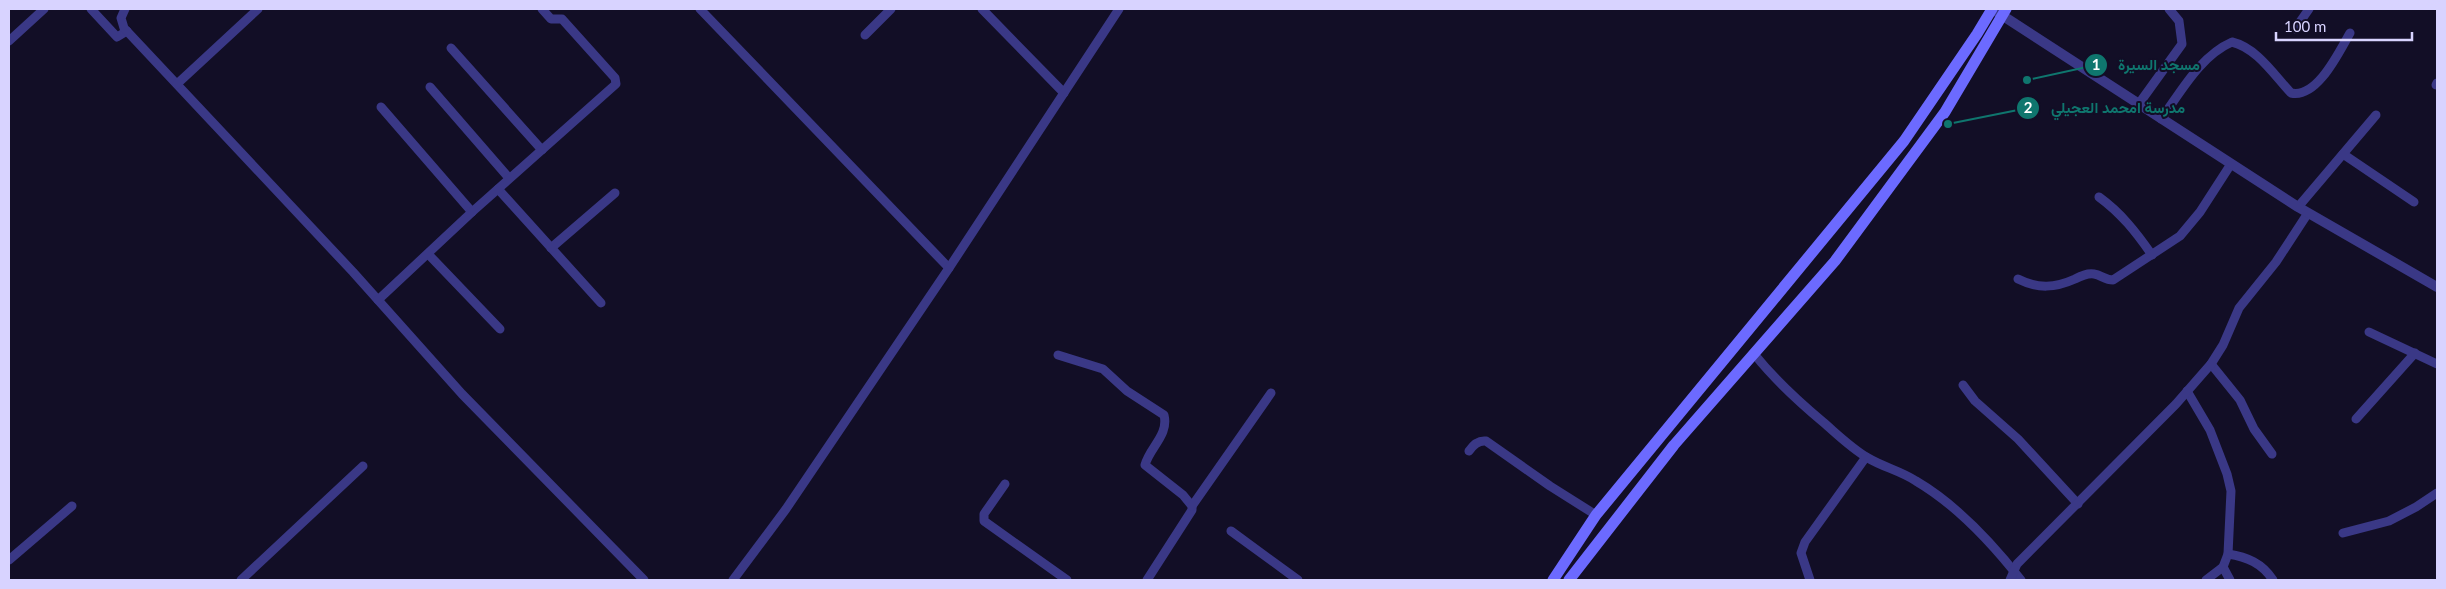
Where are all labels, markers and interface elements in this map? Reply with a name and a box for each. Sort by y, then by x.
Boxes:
scale bar [2276,10,2412,42]
text: 100 m [2284,17,2326,35]
callout: مسجد السيرة [2083,50,2210,80]
text: 1 [2092,55,2100,73]
text: مسجد السيرة [2118,55,2200,74]
callout: مدرسة امحمد العجيلي [2016,93,2195,123]
text: 2 [2024,98,2033,116]
text: مدرسة امحمد العجيلي [2051,98,2185,121]

